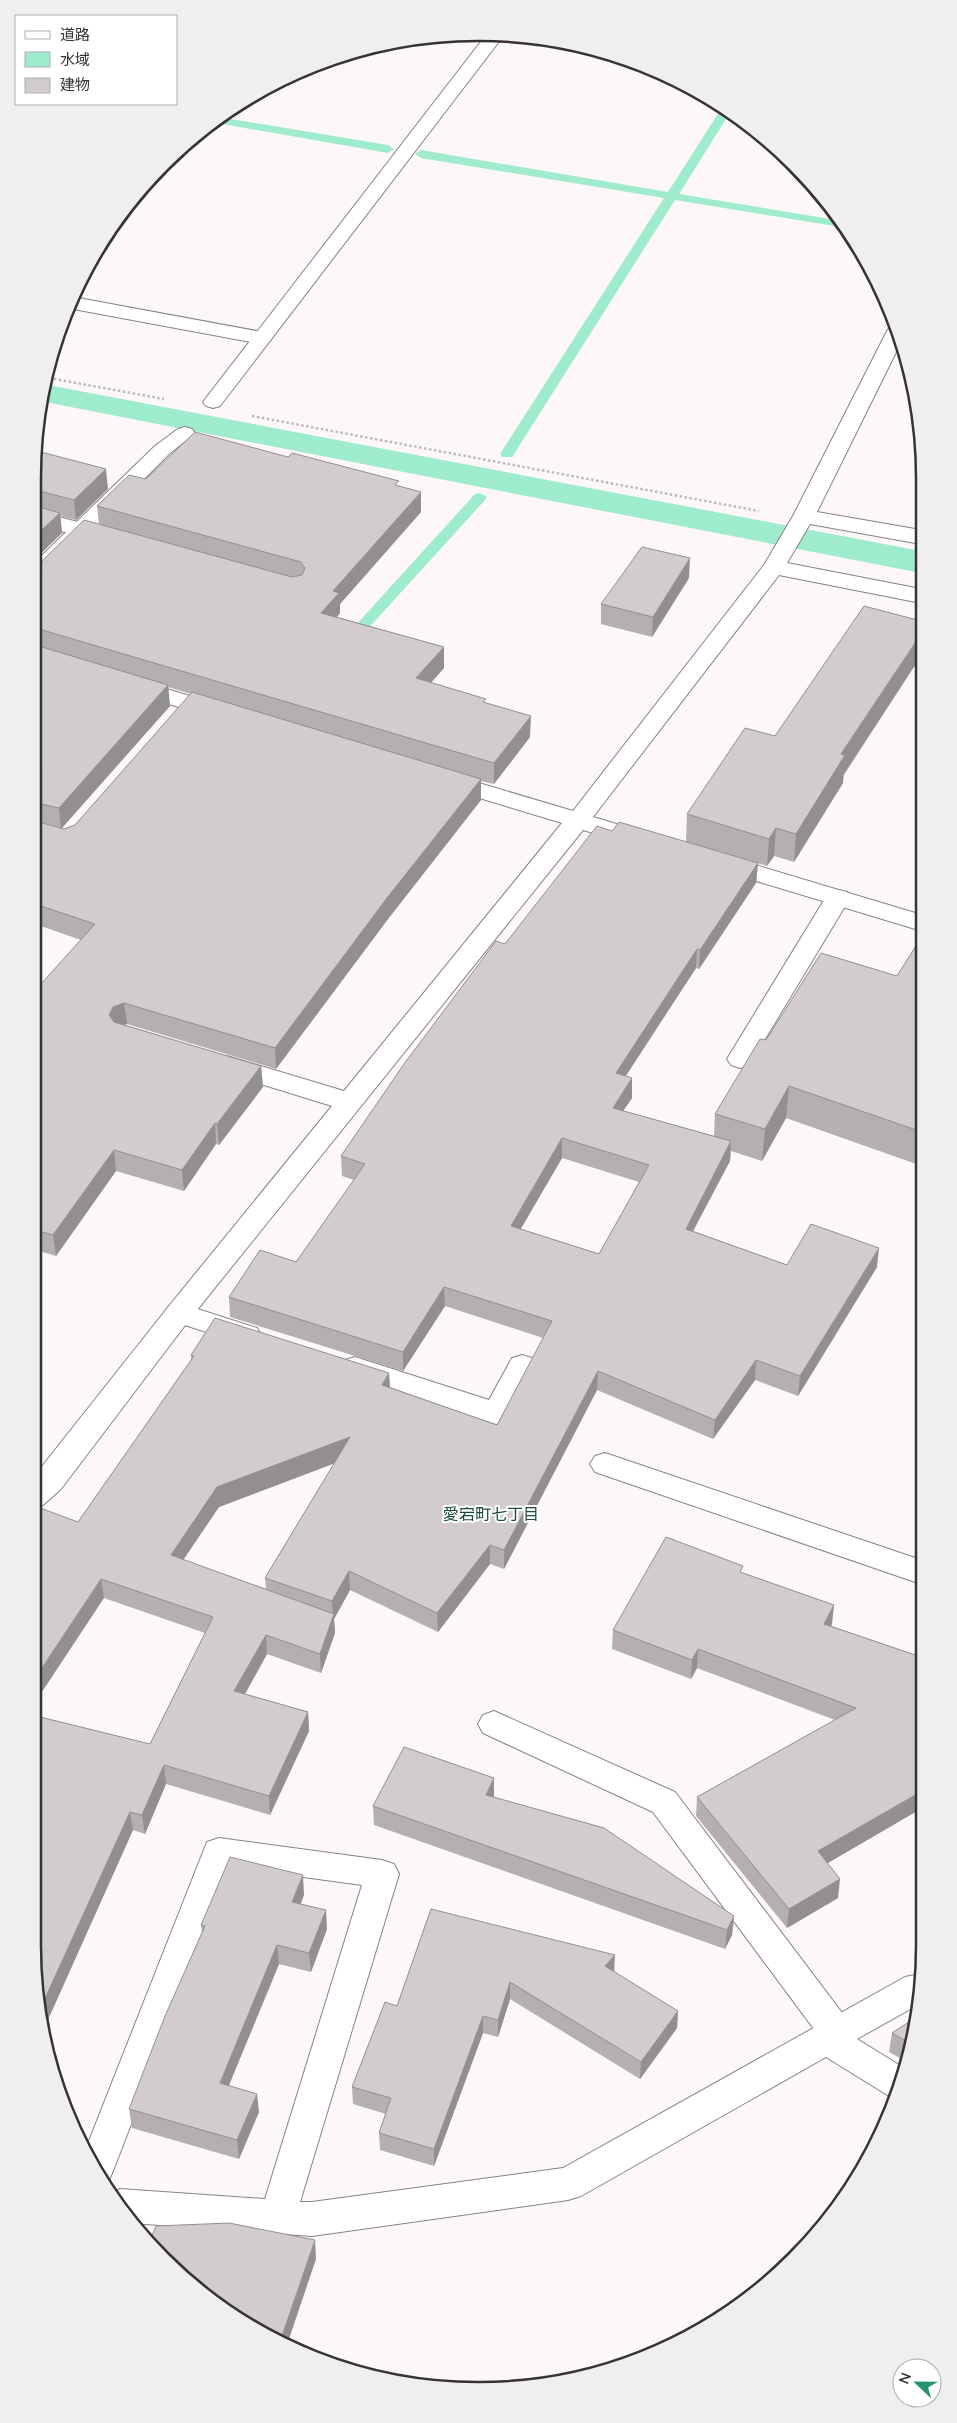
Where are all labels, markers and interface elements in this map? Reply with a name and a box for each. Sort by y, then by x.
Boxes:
legend [15,15,178,105]
text: 道路 [60,25,90,44]
text: 水域 [60,50,90,69]
text: 建物 [60,75,90,94]
district label: 愛宕町七丁目 [443,1504,539,1524]
north arrow [892,2358,942,2408]
text: N [895,2370,915,2386]

